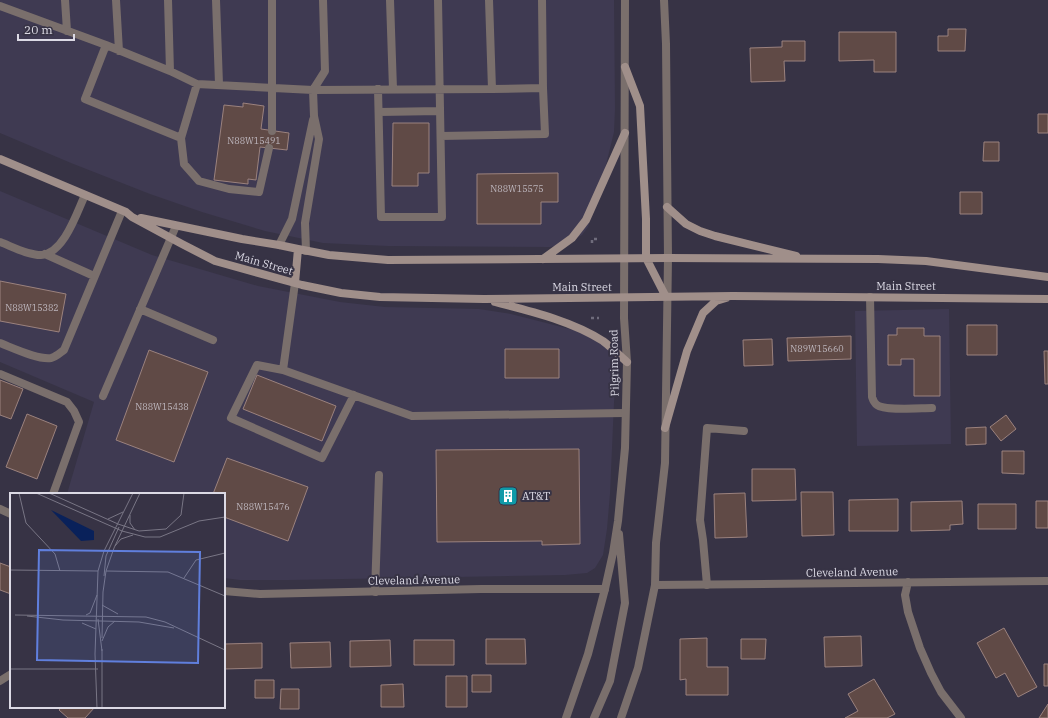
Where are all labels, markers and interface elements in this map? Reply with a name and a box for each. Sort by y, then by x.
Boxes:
scale bar [18,16,74,42]
text: 20 m [24,22,53,37]
house number: N88W15491 [227,135,281,146]
house number: N88W15575 [490,183,544,194]
street label: Main Street [233,248,295,278]
street label: Main Street [876,279,936,293]
street label: Main Street [552,280,612,294]
house number: N88W15382 [5,302,59,313]
street label: Pilgrim Road [606,329,622,397]
house number: N89W15660 [790,343,844,354]
house number: N88W15438 [135,401,189,412]
building icon: AT&T [497,485,519,507]
place label: AT&T [522,489,550,503]
inset map [10,493,225,708]
house number: N88W15476 [236,501,290,512]
street label: Cleveland Avenue [806,564,898,580]
street label: Cleveland Avenue [368,572,460,588]

